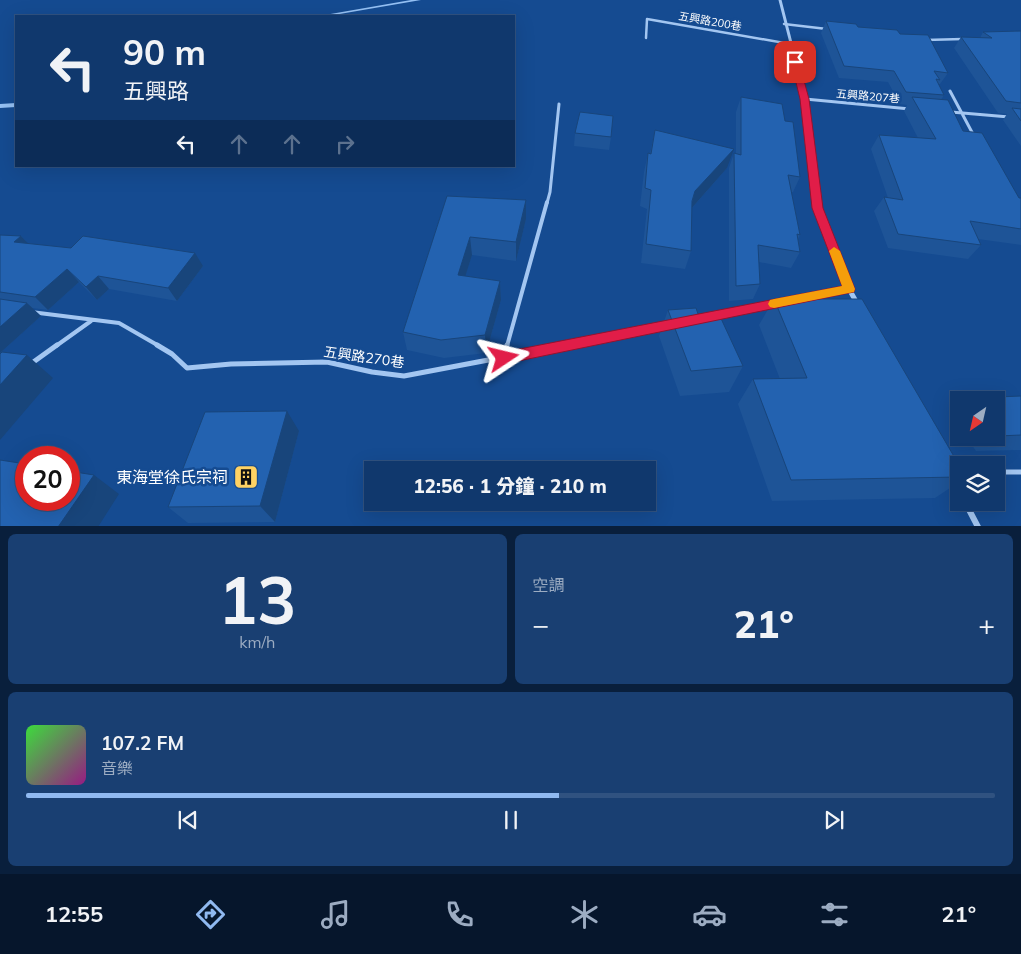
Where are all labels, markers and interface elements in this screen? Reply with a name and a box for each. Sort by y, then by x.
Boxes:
street label: 五興路200巷 [677,9,743,33]
text: 90 m [123,30,206,74]
icon: left [40,35,105,100]
pin [774,41,816,83]
icon: arrive [781,48,809,76]
text: 五興路 [123,77,189,105]
street label: 五興路207巷 [836,86,900,106]
icon: left [172,130,200,158]
icon: ahead [225,130,253,158]
icon: ahead [278,130,306,158]
icon: right [331,130,359,158]
position arrow [477,331,529,383]
street label: 五興路270巷 [323,342,405,372]
north arrow [950,391,1005,446]
map controls [950,391,1005,511]
speed limit sign: 20 [15,446,80,511]
button: layers [950,456,1005,511]
building icon: 東海堂徐氏宗祠 [233,464,259,490]
place label: 東海堂徐氏宗祠 [116,467,228,487]
text: 12:56 · 1 分鐘 · 210 m [413,474,607,498]
text: 13 [218,559,296,640]
text: 空調 [533,575,565,595]
text: 21° [734,600,794,648]
text: − [533,607,549,642]
text: + [978,607,995,642]
text: km/h [239,632,275,652]
text: 107.2 FM [101,731,184,755]
text: 音樂 [101,758,133,778]
icon: previous [174,806,202,834]
icon: pause [497,806,525,834]
icon: next [820,806,848,834]
icon: directions [193,897,228,932]
icon: music [318,897,353,932]
icon: phone [442,897,477,932]
icon: climate [567,897,602,932]
icon: car [692,897,727,932]
icon: filters [817,897,852,932]
text: 12:55 [45,900,103,928]
text: 21° [941,900,976,928]

